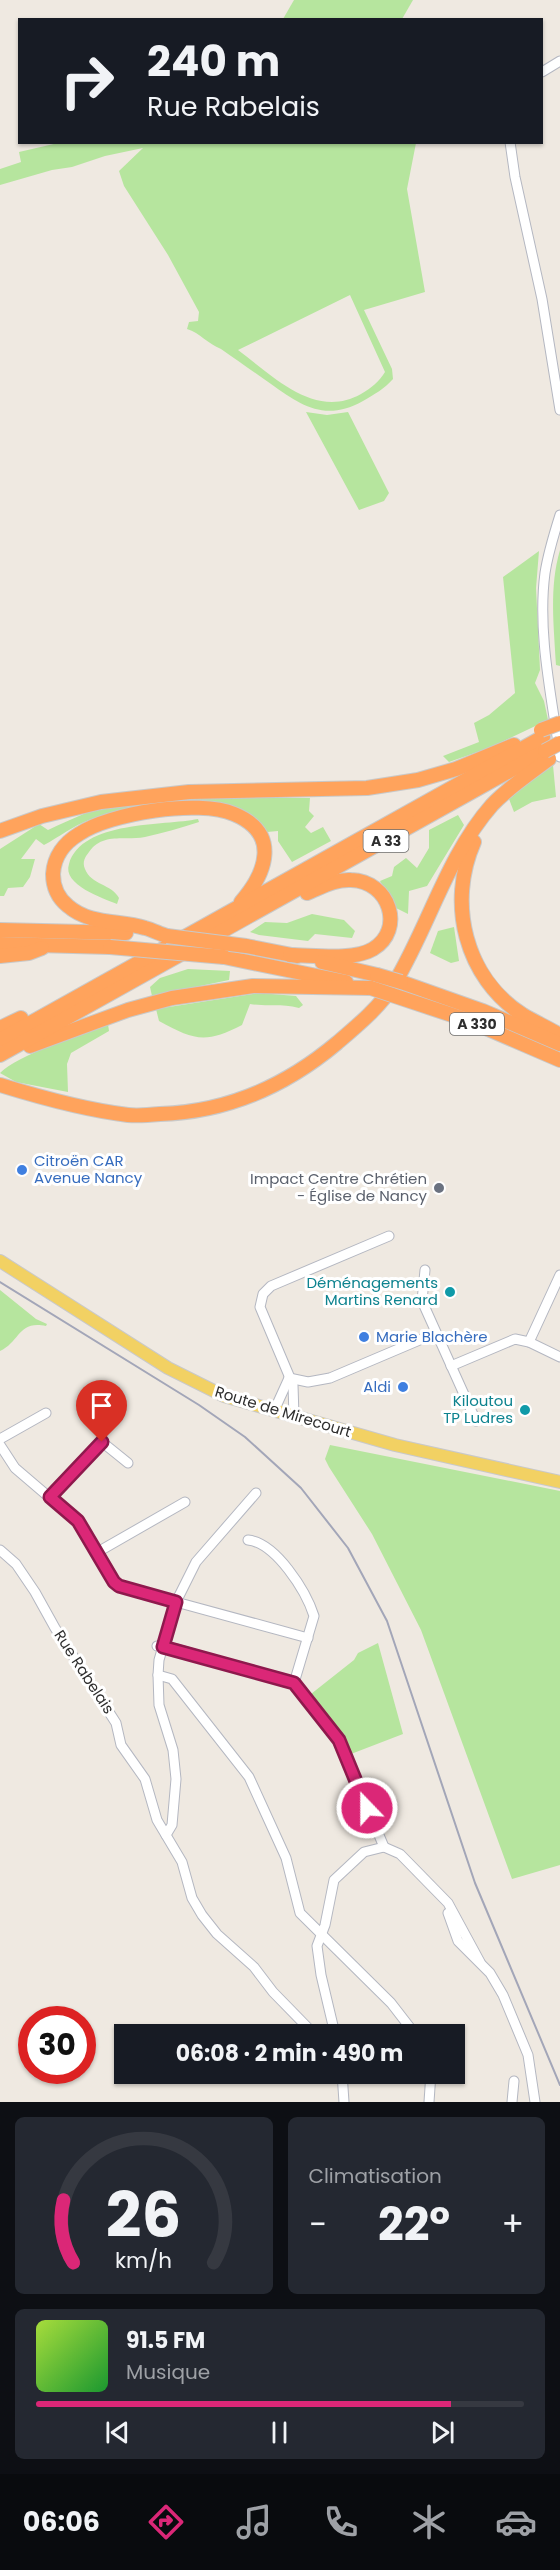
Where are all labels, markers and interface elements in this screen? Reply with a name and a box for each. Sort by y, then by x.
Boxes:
text: 240 m [147,32,280,91]
icon: right [48,42,126,120]
text: Rue Rabelais [147,88,320,125]
road number: A 33 [364,830,408,852]
road number: A 330 [450,1013,504,1035]
place label: Citroën CAR Avenue Nancy [34,1150,143,1188]
marker: Citroën CAR Avenue Nancy [15,1163,29,1177]
place label: Impact Centre Chrétien - Église de Nancy [250,1168,428,1206]
marker: Impact Centre Chrétien - Église de Nancy [432,1181,446,1195]
place label: Déménagements Martins Renard [307,1272,438,1310]
marker: Déménagements Martins Renard [443,1285,457,1299]
place label: Marie Blachère [376,1326,488,1347]
marker: Marie Blachère [357,1330,371,1344]
place label: Aldi [363,1376,391,1397]
pin [76,1380,127,1442]
marker: Aldi [396,1380,410,1394]
street label: Route de Mirecourt [212,1381,354,1442]
icon: arrive [85,1389,118,1422]
place label: Kiloutou TP Ludres [443,1390,513,1428]
marker: Kiloutou TP Ludres [518,1403,532,1417]
street label: Rue Rabelais [49,1626,119,1718]
position arrow [335,1776,399,1840]
speed limit sign: 30 [18,2006,96,2084]
text: 06:08 · 2 min · 490 m [176,2038,403,2069]
text: Climatisation [309,2162,442,2190]
text: 26 [106,2171,181,2259]
text: 22° [378,2193,450,2256]
text: − [309,2201,327,2248]
text: + [501,2201,524,2248]
text: km/h [115,2245,172,2276]
text: 91.5 FM [126,2325,205,2356]
text: Musique [126,2358,210,2386]
icon: previous [101,2416,134,2449]
icon: pause [263,2416,296,2449]
icon: next [426,2416,459,2449]
icon: directions [145,2501,187,2543]
icon: music [233,2501,275,2543]
icon: phone [320,2501,362,2543]
icon: climate [408,2501,450,2543]
icon: car [495,2501,537,2543]
text: 06:06 [23,2503,100,2540]

